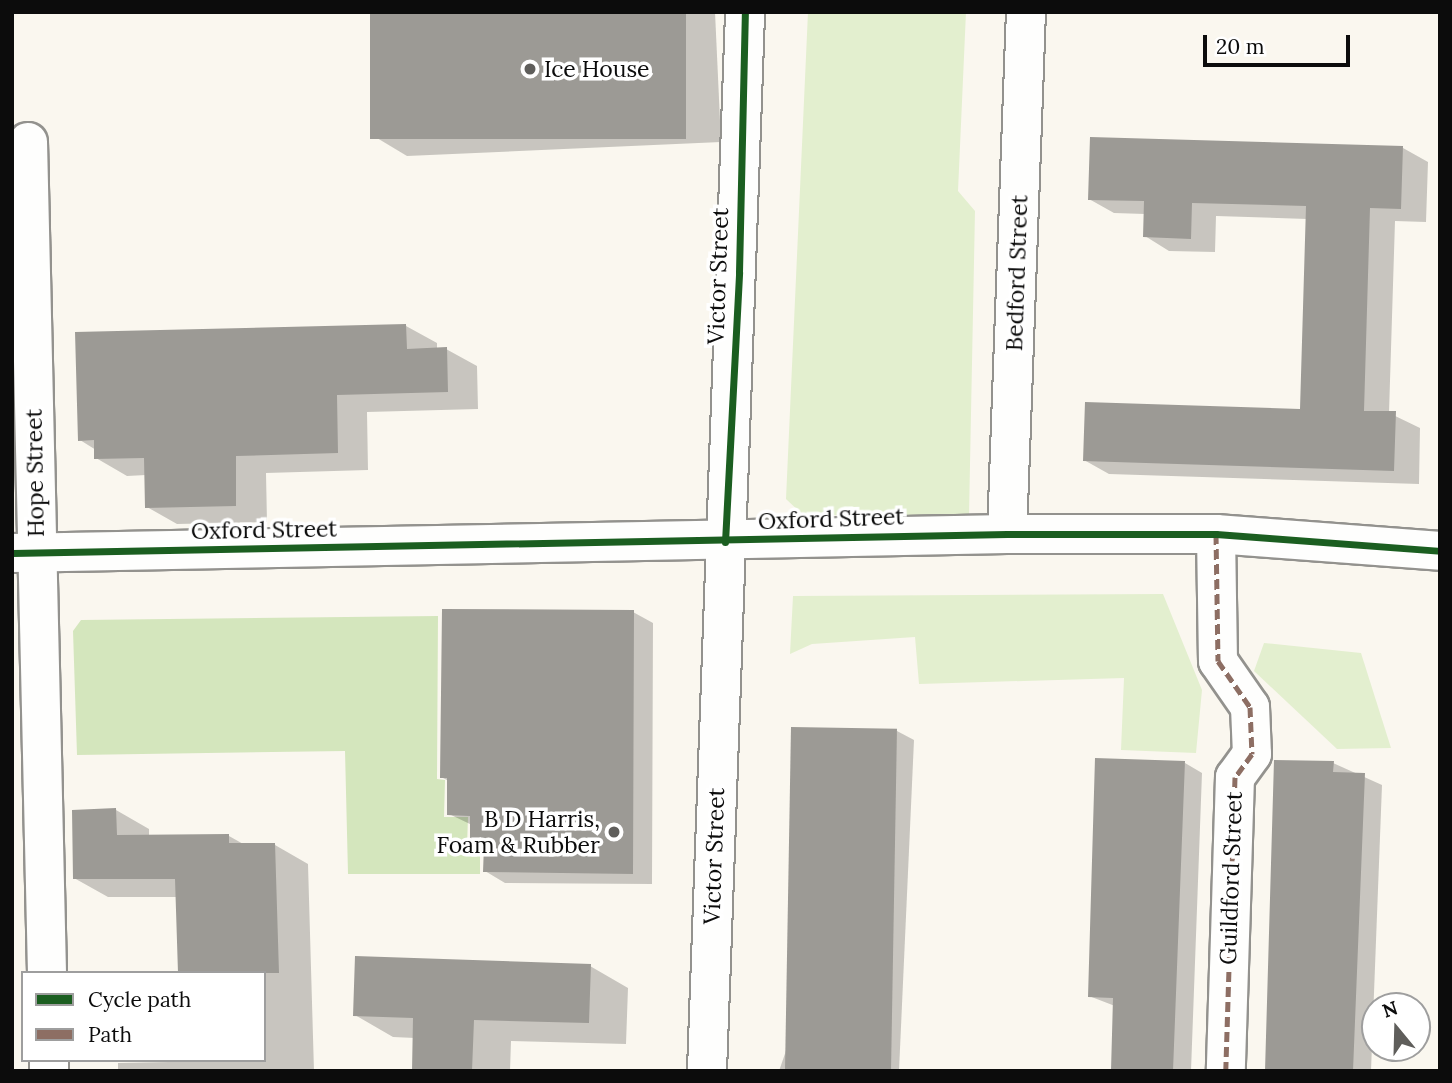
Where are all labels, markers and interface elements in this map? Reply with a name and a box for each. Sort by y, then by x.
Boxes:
scale bar [1207,21,1354,65]
text: 20 m [1216,33,1265,60]
place label: Ice House [544,55,650,83]
marker: Ice House [522,61,538,77]
street label: Bedford Street [1000,194,1034,352]
street label: Victor Street [702,207,734,345]
street label: Hope Street [20,409,50,537]
street label: Oxford Street [757,503,905,535]
street label: Oxford Street [191,515,337,545]
street label: Victor Street [698,787,730,925]
street label: Guildford Street [1214,791,1248,965]
place label: B D Harris, Foam & Rubber [436,805,600,859]
marker: B D Harris, Foam & Rubber [606,824,622,840]
legend [21,971,266,1062]
text: Cycle path [88,986,191,1013]
north arrow [1361,992,1431,1062]
text: N [1379,995,1401,1023]
text: Path [88,1021,132,1048]

